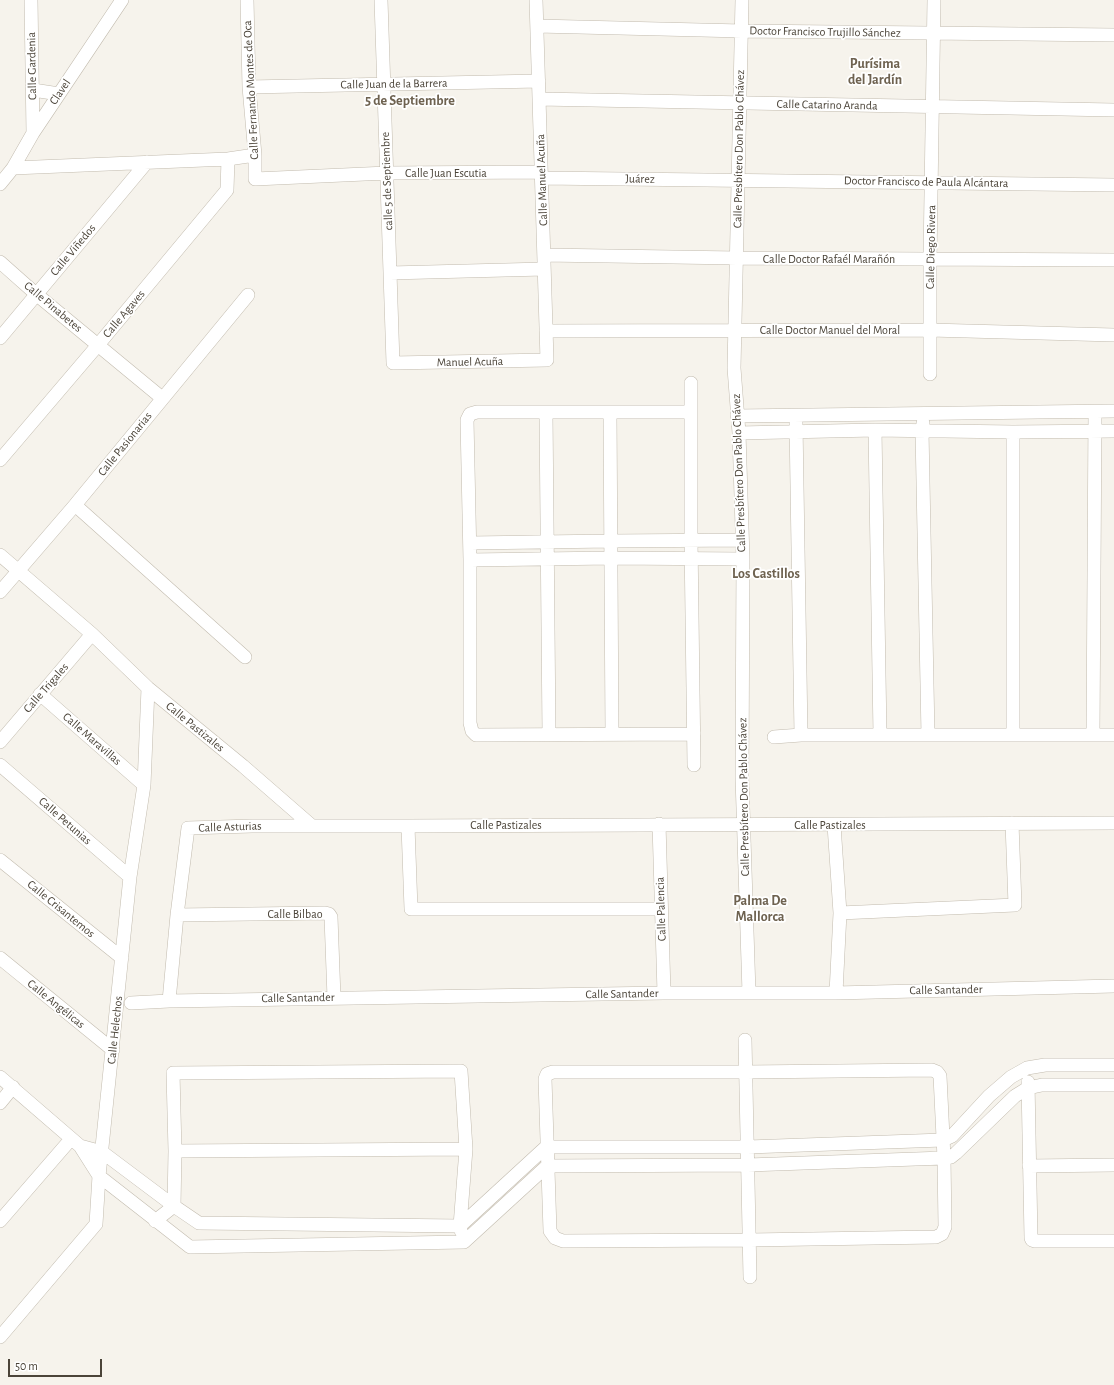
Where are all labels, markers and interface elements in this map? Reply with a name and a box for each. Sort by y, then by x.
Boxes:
street label: Calle Fernando Montes de Oca [240,20,262,160]
street label: Doctor Francisco Trujillo Sánchez [749,23,901,41]
street label: Calle Gardenia [24,32,40,100]
district label: Purísima del Jardín [848,56,902,88]
street label: Calle Presbítero Don Pablo Chávez [730,70,748,228]
street label: Clavel [46,76,74,108]
street label: Calle Juan de la Barrera [340,76,448,92]
district label: 5 de Septiembre [365,93,455,109]
street label: Calle Catarino Aranda [776,97,878,113]
street label: calle 5 de Septiembre [378,131,396,231]
street label: Calle Manuel Acuña [533,134,551,226]
street label: Calle Juan Escutia [405,166,487,180]
street label: Juárez [625,172,655,186]
street label: Doctor Francisco de Paula Alcántara [844,173,1008,191]
street label: Calle Diego Rivera [923,205,939,289]
street label: Calle Viñedos [47,221,99,279]
street label: Calle Doctor Rafaél Marañón [763,252,895,266]
street label: Calle Pinabetes [21,279,85,335]
street label: Calle Agaves [100,287,148,341]
street label: Calle Doctor Manuel del Moral [760,323,900,337]
street label: Manuel Acuña [437,354,503,370]
street label: Calle Presbítero Don Pablo Chávez [729,394,749,552]
street label: Calle Pasionarias [95,409,155,479]
district label: Los Castillos [732,566,800,582]
street label: Calle Trigales [20,660,72,716]
street label: Calle Pastizales [163,699,227,755]
street label: Calle Maravillas [60,710,124,768]
street label: Calle Presbítero Don Pablo Chávez [735,718,753,876]
street label: Calle Petunias [36,794,94,848]
street label: Calle Pastizales [470,818,542,832]
street label: Calle Pastizales [794,818,866,832]
street label: Calle Asturias [198,819,262,835]
street label: Calle Crisantemos [24,877,98,941]
street label: Calle Palencia [653,877,669,941]
district label: Palma De Mallorca [733,893,787,926]
street label: Calle Bilbao [267,907,323,921]
street label: Calle Angélicas [24,976,88,1032]
street label: Calle Santander [909,982,983,998]
street label: Calle Santander [585,986,659,1002]
street label: Calle Santander [261,990,335,1006]
street label: Calle Helechos [104,995,126,1065]
scale bar [10,1351,104,1377]
text: 50 m [15,1360,38,1372]

